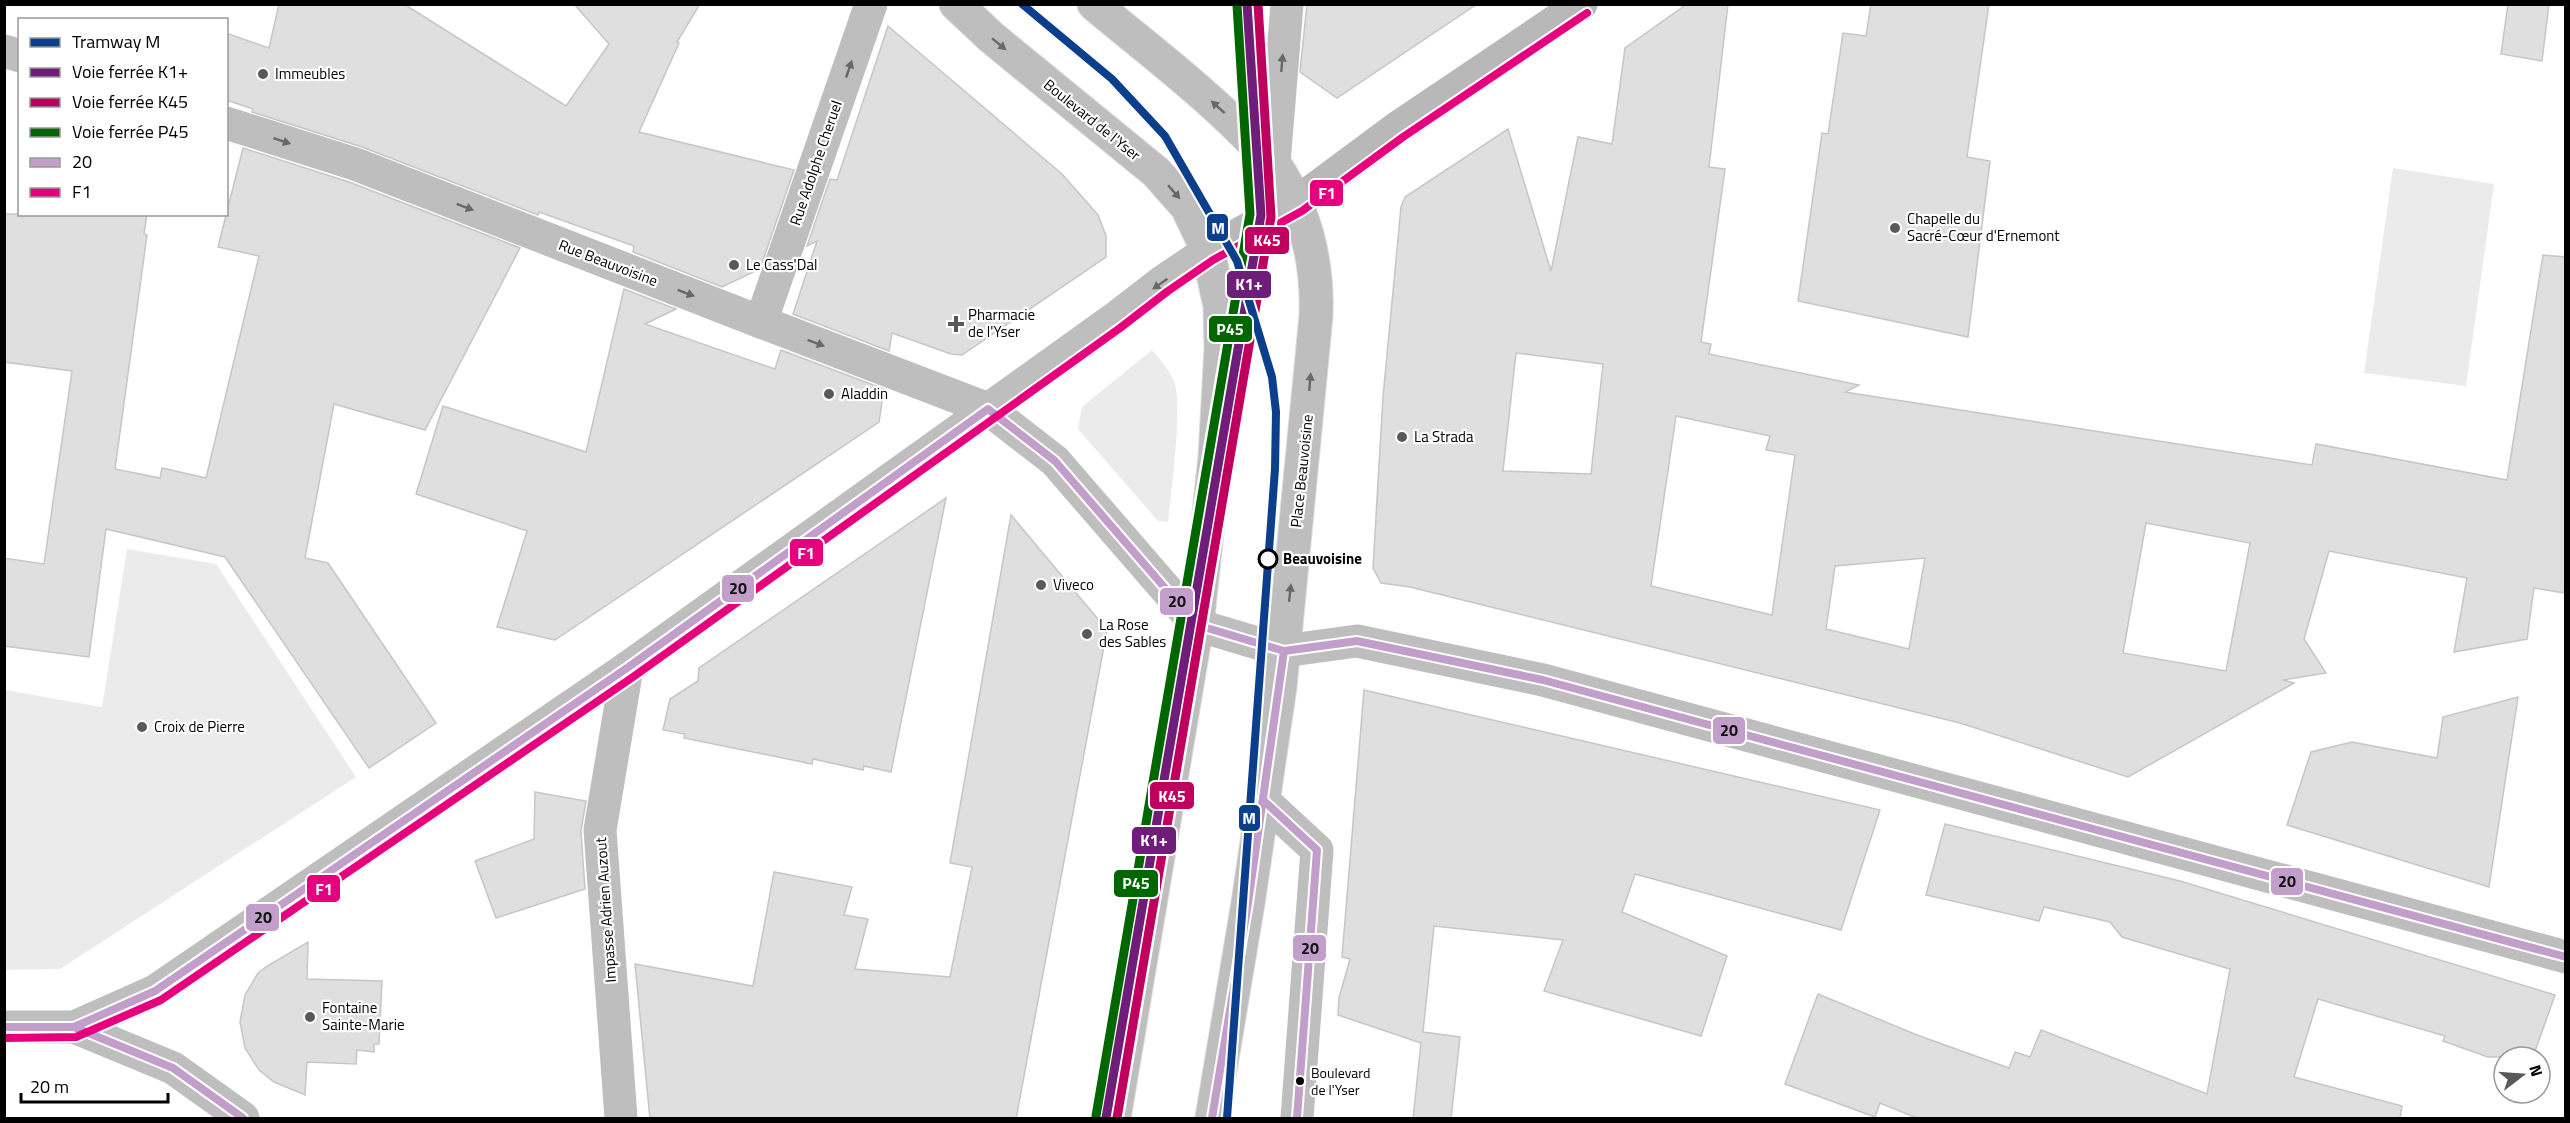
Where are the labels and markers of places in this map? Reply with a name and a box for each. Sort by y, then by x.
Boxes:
place label: Immeubles [275,62,345,85]
marker: Immeubles [256,67,270,81]
place label: Chapelle du Sacré-Cœur d'Ernemont [1907,207,2060,247]
marker: Chapelle du Sacré-Cœur d'Ernemont [1888,221,1902,235]
place label: Le Cass'Dal [746,253,817,276]
marker: Le Cass'Dal [727,258,741,272]
place label: Pharmacie de l'Yser [968,303,1035,343]
marker: Pharmacie de l'Yser [949,317,963,331]
place label: Aladdin [841,382,888,405]
marker: Aladdin [822,387,836,401]
place label: La Strada [1414,425,1474,448]
marker: La Strada [1395,430,1409,444]
place label: Beauvoisine [1283,547,1362,570]
marker: Beauvoisine [1258,549,1278,569]
place label: Viveco [1053,573,1094,596]
marker: Viveco [1034,578,1048,592]
place label: La Rose des Sables [1099,613,1166,653]
marker: La Rose des Sables [1080,627,1094,641]
place label: Croix de Pierre [154,715,245,738]
marker: Croix de Pierre [135,720,149,734]
place label: Fontaine Sainte-Marie [322,996,405,1036]
marker: Fontaine Sainte-Marie [303,1010,317,1024]
place label: Boulevard de l'Yser [1311,1062,1370,1100]
marker: Boulevard de l'Yser [1294,1075,1306,1087]

